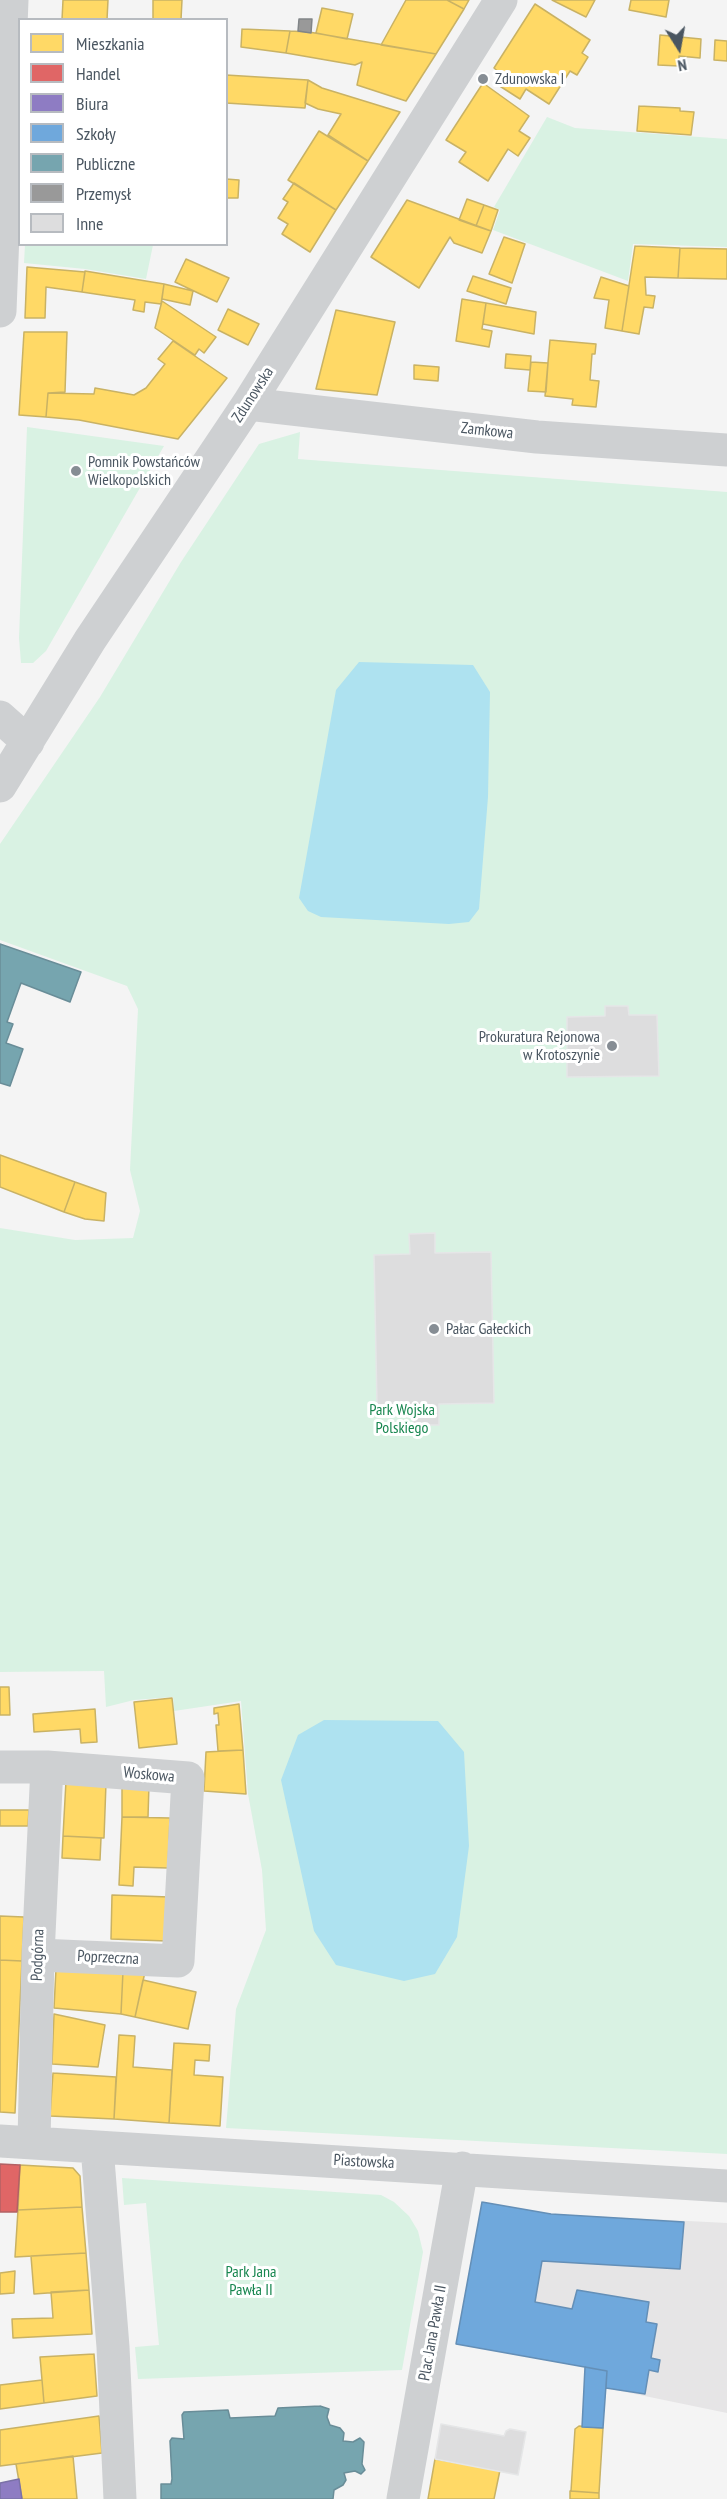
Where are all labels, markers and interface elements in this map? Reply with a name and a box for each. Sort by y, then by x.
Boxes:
legend [18,18,228,246]
north arrow [649,18,709,78]
text: Mieszkania [76,32,145,55]
text: N [676,55,689,76]
text: Handel [76,62,120,85]
place label: Zdunowska I [495,69,564,89]
marker: Zdunowska I [476,72,490,86]
text: Biura [76,92,108,115]
text: Szkoły [76,122,116,145]
text: Publiczne [76,152,135,175]
text: Przemysł [76,182,131,205]
text: Inne [76,212,103,235]
street label: Zdunowska [228,364,278,426]
street label: Zamkowa [460,419,514,443]
place label: Pomnik Powstańców Wielkopolskich [88,452,200,490]
marker: Pomnik Powstańców Wielkopolskich [69,464,83,478]
place label: Prokuratura Rejonowa w Krotoszynie [479,1027,600,1065]
marker: Prokuratura Rejonowa w Krotoszynie [605,1039,619,1053]
place label: Pałac Gałeckich [446,1319,531,1339]
marker: Pałac Gałeckich [427,1322,441,1336]
park label: Park Wojska Polskiego [369,1400,435,1438]
street label: Woskowa [123,1763,175,1787]
street label: Podgórna [27,1929,49,1981]
street label: Poprzeczna [77,1947,139,1969]
street label: Piastowska [333,2151,395,2173]
park label: Park Jana Pawła II [226,2262,276,2300]
street label: Plac Jana Pawła II [415,2284,451,2382]

